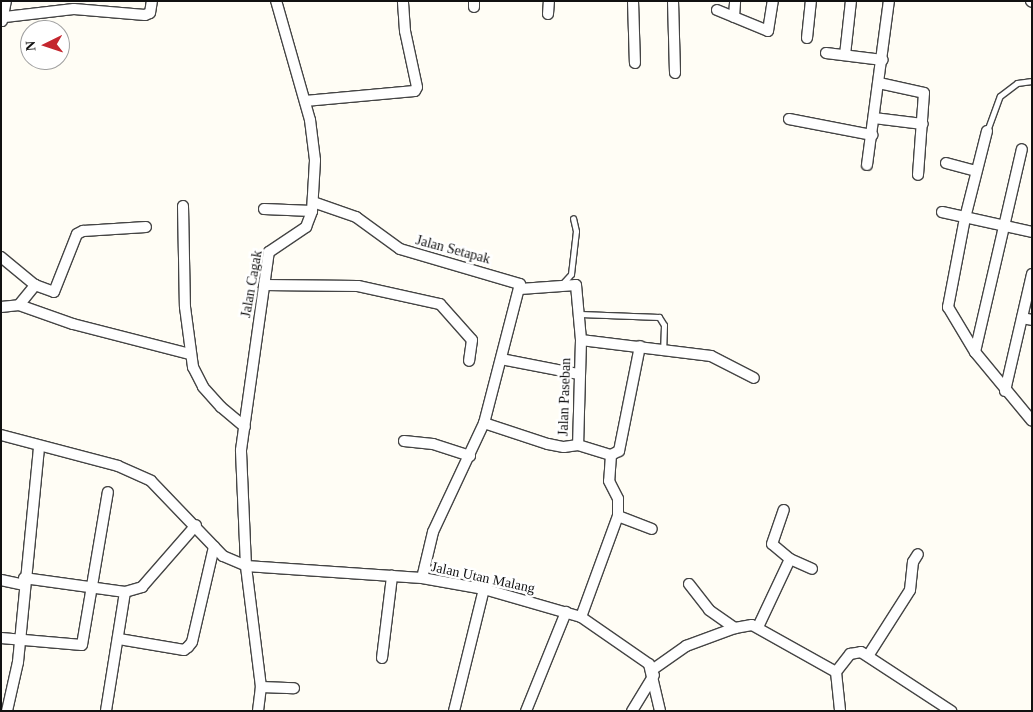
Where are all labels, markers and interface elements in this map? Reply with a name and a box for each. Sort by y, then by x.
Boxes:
north arrow [20,20,70,70]
text: N [23,40,38,52]
street label: Jalan Setapak [414,232,492,268]
street label: Jalan Cagak [238,249,266,319]
street label: Jalan Paseban [555,358,575,436]
street label: Jalan Utan Malang [430,559,536,597]

